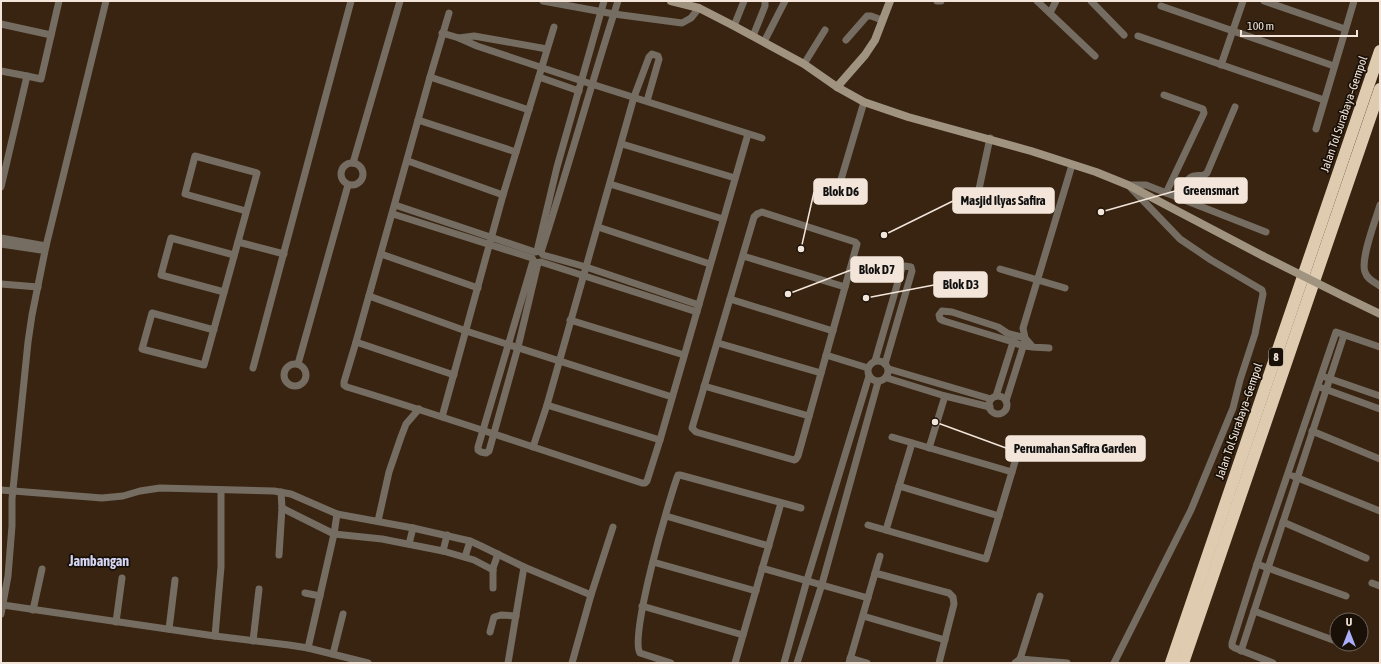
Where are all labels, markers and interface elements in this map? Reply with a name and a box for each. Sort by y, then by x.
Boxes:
scale bar [1241,12,1357,38]
text: 100 m [1247,19,1274,33]
street label: Jalan Tol Surabaya–Gempol [1318,53,1371,174]
callout: Greensmart [1175,178,1247,203]
callout: Blok D6 [814,179,867,204]
text: Greensmart [1183,183,1239,198]
text: Blok D6 [823,184,859,199]
callout: Masjid Ilyas Safira [953,188,1054,213]
text: Masjid Ilyas Safira [960,193,1046,208]
callout: Blok D7 [851,257,903,282]
text: Blok D7 [859,262,895,277]
callout: Blok D3 [934,272,987,297]
text: Blok D3 [943,277,979,292]
road number: 8 [1269,348,1283,366]
street label: Jalan Tol Surabaya–Gempol [1213,360,1266,481]
callout: Perumahan Safira Garden [1006,436,1145,461]
text: Perumahan Safira Garden [1014,441,1136,456]
district label: Jambangan [68,553,129,569]
north arrow [1329,612,1369,652]
text: U [1346,616,1352,628]

